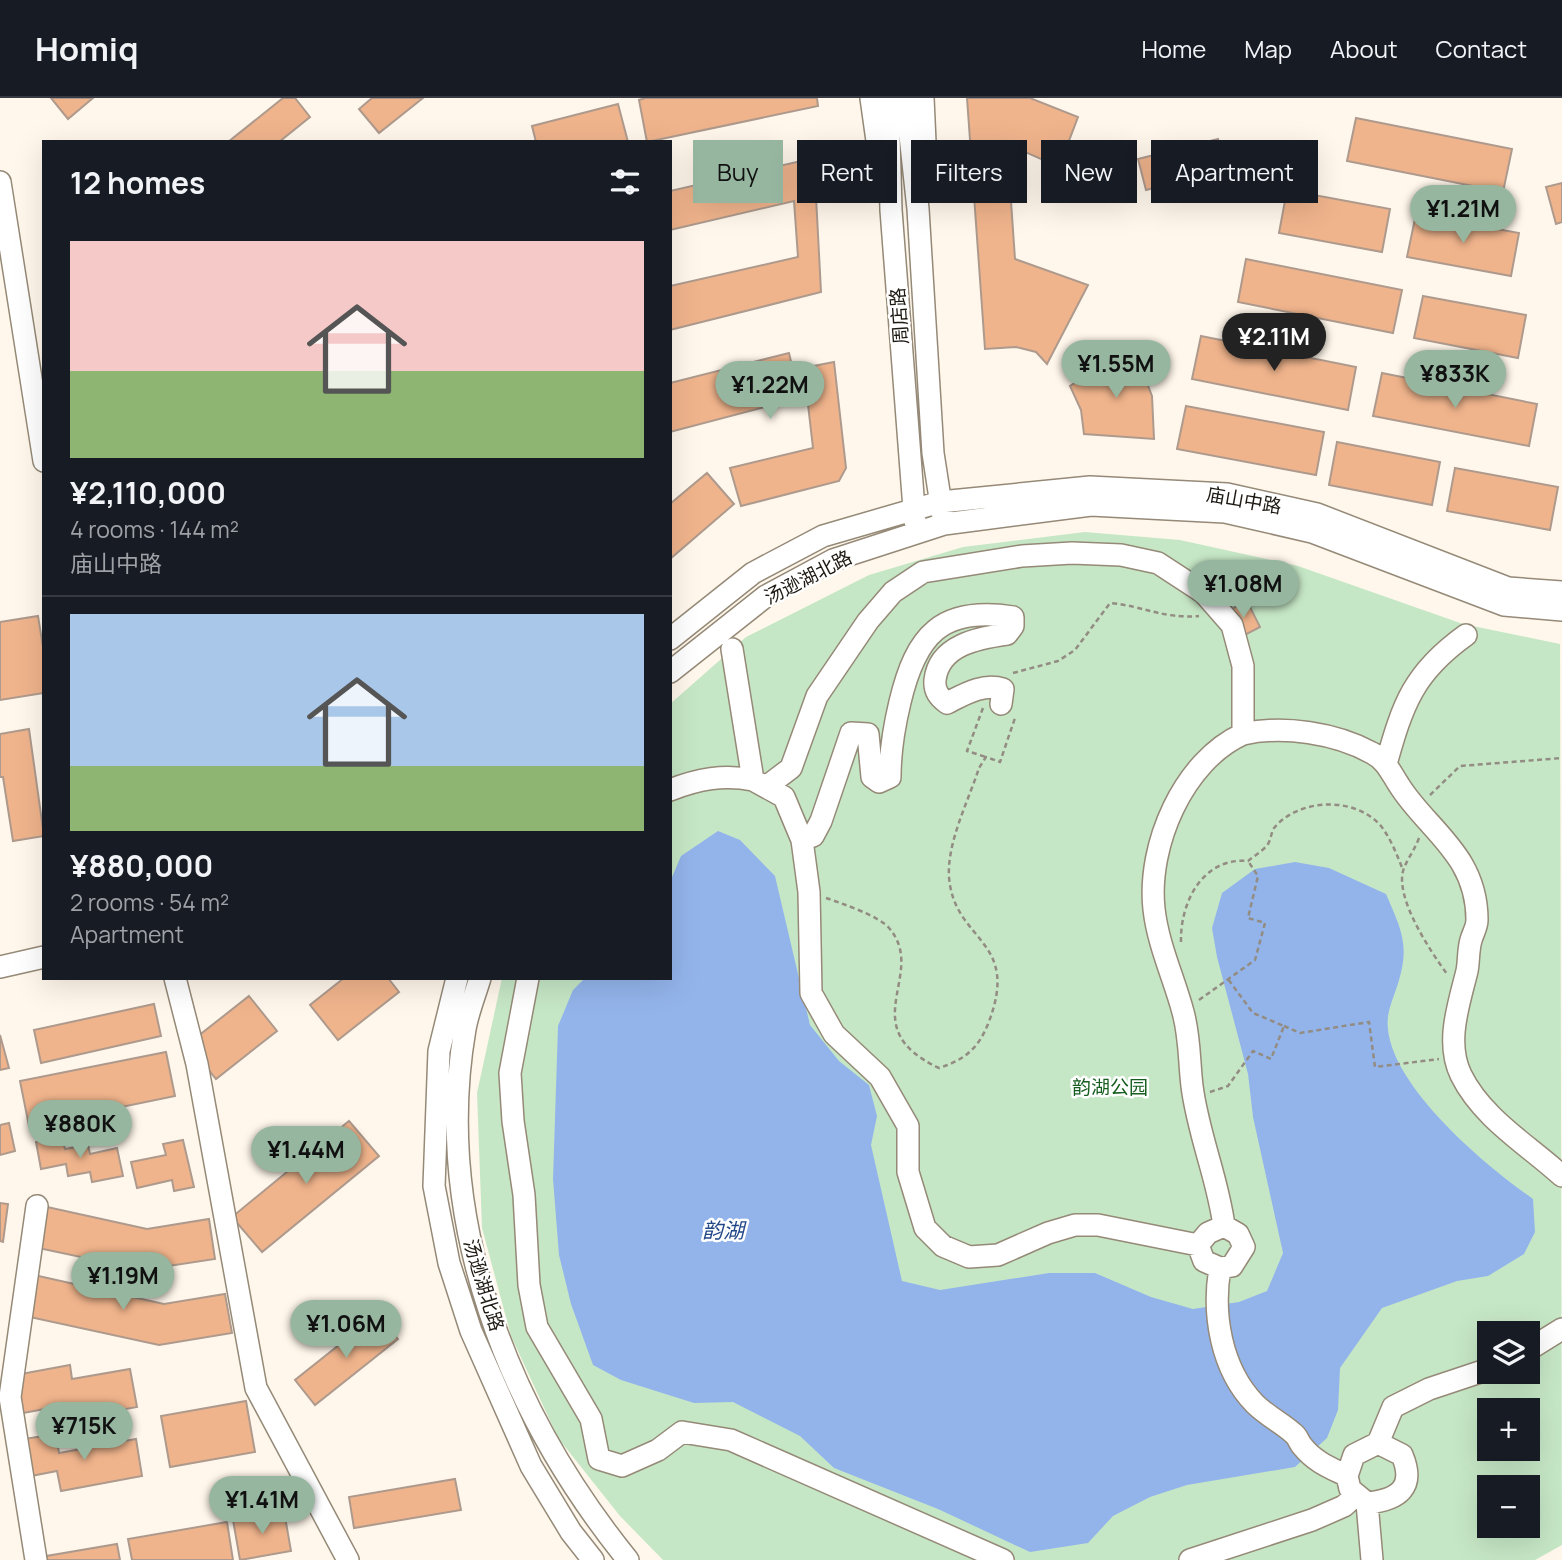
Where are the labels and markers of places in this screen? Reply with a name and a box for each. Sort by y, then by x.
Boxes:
pin: ¥1.21M [1406,186,1520,245]
pin: ¥2.11M [1217,314,1331,373]
pin: ¥1.55M [1059,341,1173,400]
pin: ¥833K [1406,350,1504,410]
pin: ¥1.22M [713,362,827,421]
pin: ¥1.08M [1186,560,1300,620]
pin: ¥880K [31,1100,129,1160]
pin: ¥1.44M [249,1126,363,1186]
pin: ¥1.19M [66,1252,180,1312]
pin: ¥1.06M [289,1300,403,1360]
pin: ¥715K [35,1402,133,1462]
pin: ¥1.41M [205,1476,319,1536]

